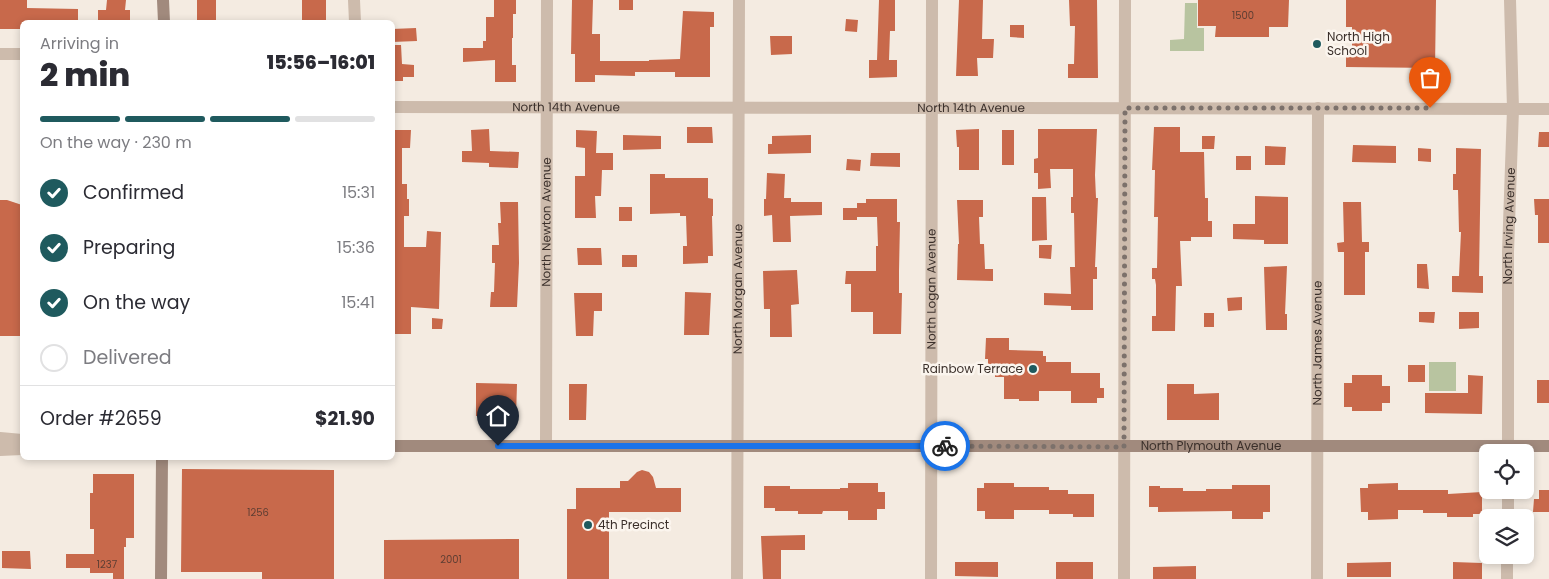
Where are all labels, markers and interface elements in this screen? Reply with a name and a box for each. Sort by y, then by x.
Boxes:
house number: 1500 [1232,8,1254,23]
place label: North High School [1327,28,1390,59]
text: Arriving in [40,32,119,55]
marker: North High School [1311,38,1323,50]
text: 15:56–16:01 [267,49,375,76]
text: 2 min [40,52,130,97]
pin [1409,57,1451,108]
icon: bag [1416,64,1444,92]
street label: North 14th Avenue [512,98,620,115]
street label: North 14th Avenue [917,99,1025,116]
text: On the way · 230 m [40,131,192,154]
street label: North Newton Avenue [537,157,555,287]
street label: North Irving Avenue [1499,167,1519,285]
icon: check [40,179,68,207]
text: Confirmed [83,179,184,206]
text: 15:31 [342,181,375,204]
street label: North Morgan Avenue [729,224,746,354]
street label: North Logan Avenue [922,228,940,350]
icon: check [40,234,68,262]
text: Preparing [83,234,175,261]
text: 15:36 [337,236,375,259]
street label: North James Avenue [1308,281,1326,405]
icon: check [40,289,68,317]
text: On the way [83,289,190,316]
text: 15:41 [341,291,375,314]
text: Delivered [83,344,172,371]
place label: Rainbow Terrace [922,360,1023,377]
marker: Rainbow Terrace [1027,363,1039,375]
pin [477,395,519,446]
icon: home [484,402,512,430]
text: Order #2659 [40,405,162,432]
text: $21.90 [315,405,375,432]
courier [920,421,970,471]
icon: bike [931,432,959,460]
street label: North Plymouth Avenue [1141,437,1281,454]
map controls [1479,444,1534,564]
button: locate [1479,444,1534,499]
house number: 1256 [247,505,269,520]
button: layers [1479,509,1534,564]
place label: 4th Precinct [598,516,669,533]
marker: 4th Precinct [582,519,594,531]
house number: 2001 [440,552,462,567]
house number: 1237 [97,557,118,572]

